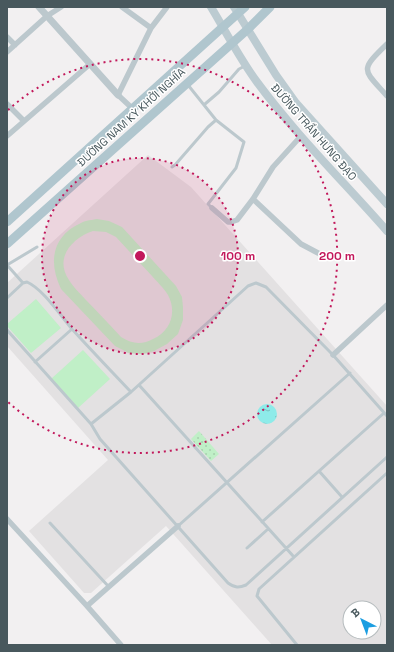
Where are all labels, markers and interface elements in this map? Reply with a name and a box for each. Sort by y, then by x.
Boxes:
street label: ĐƯỜNG NAM KỲ KHỞI NGHĨA [73,64,188,169]
street label: ĐƯỜNG TRẦN HƯNG ĐẠO [268,79,361,183]
text: 100 m [221,248,255,264]
text: 200 m [319,248,355,264]
centre of rings [133,249,147,263]
north arrow [342,600,382,640]
text: B [348,605,363,620]

